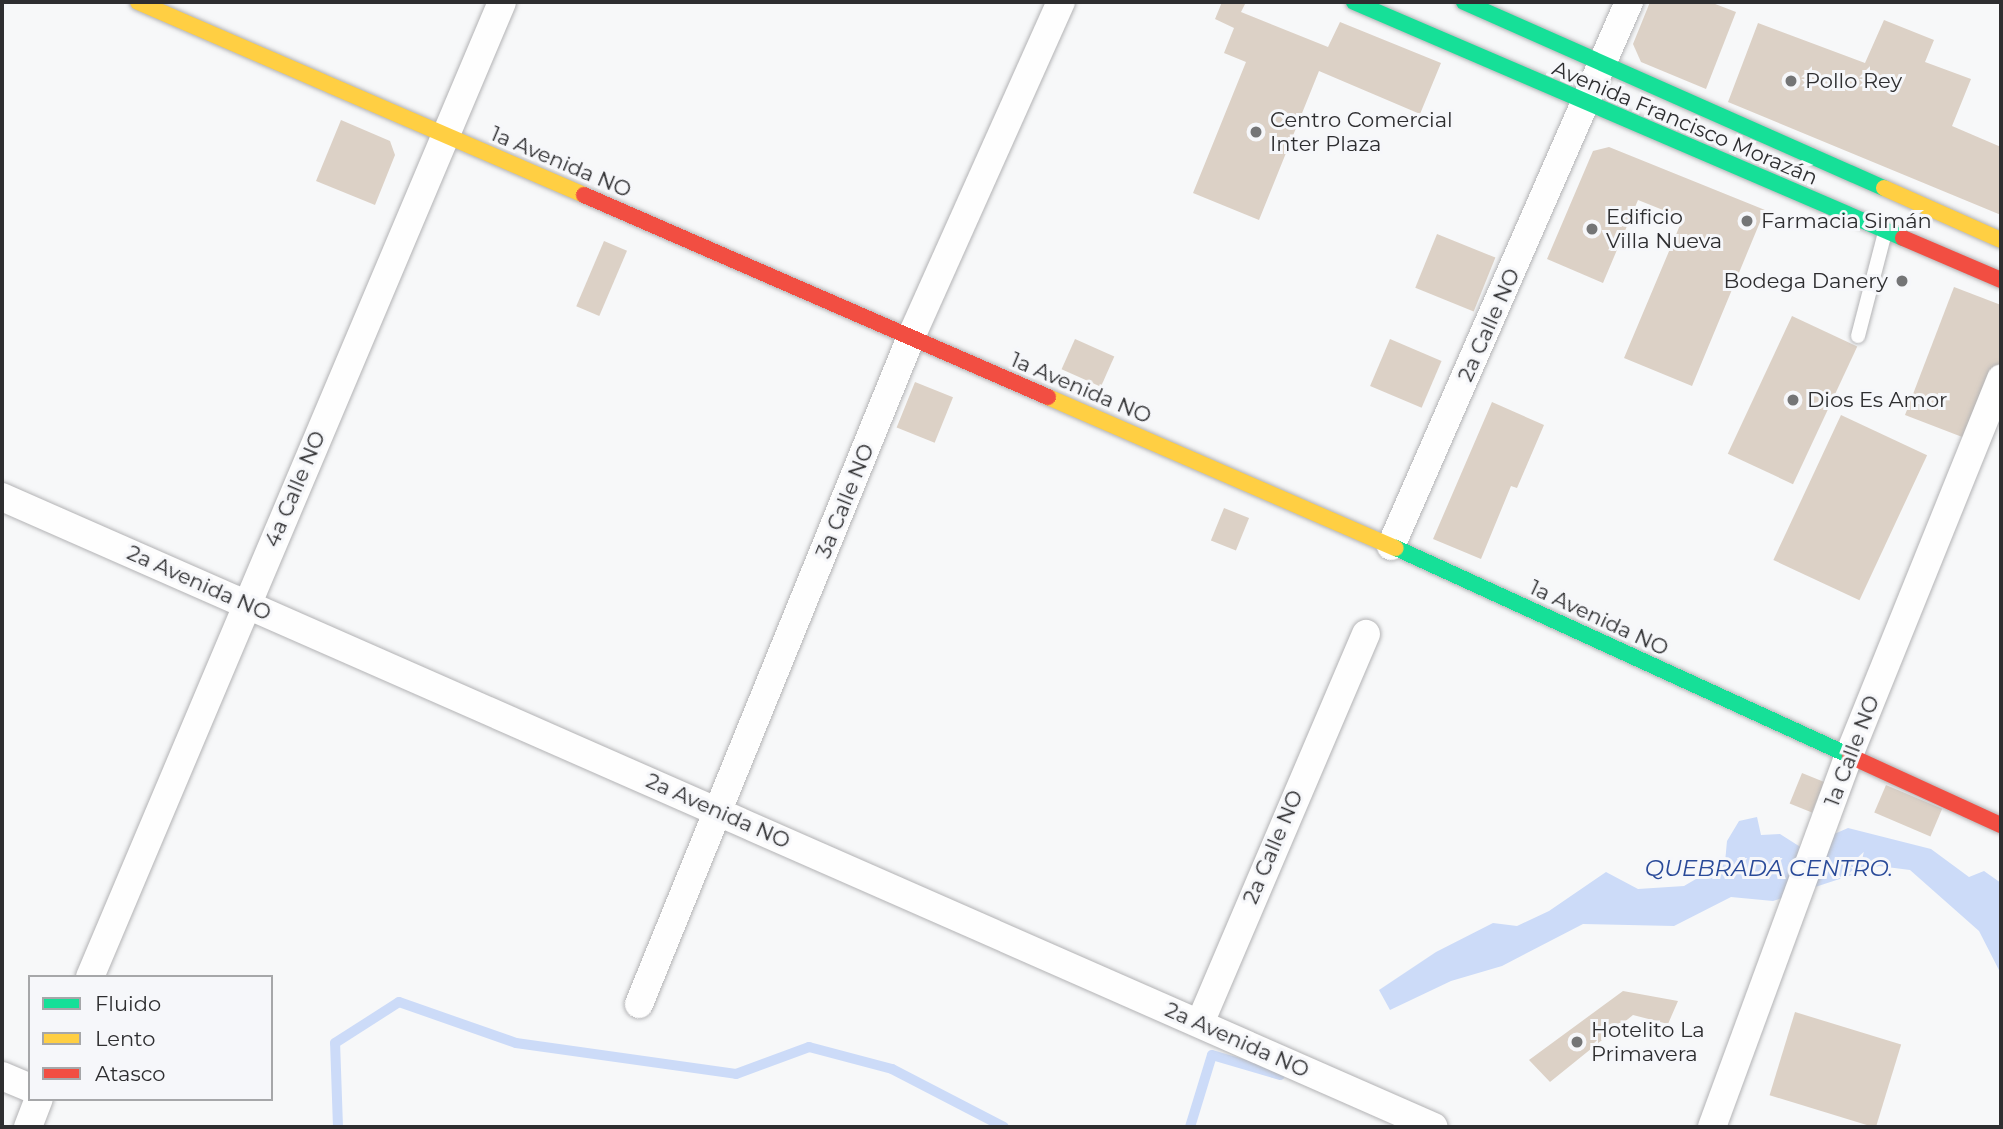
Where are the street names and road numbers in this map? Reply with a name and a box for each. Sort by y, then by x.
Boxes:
street label: Avenida Francisco Morazán [1549,56,1821,190]
street label: 1a Avenida NO [487,121,635,203]
street label: 2a Calle NO [1453,265,1525,385]
street label: 1a Avenida NO [1007,347,1155,429]
street label: 4a Calle NO [259,427,331,551]
street label: 3a Calle NO [811,440,879,562]
street label: 2a Avenida NO [123,540,275,626]
street label: 1a Avenida NO [1526,575,1672,661]
street label: 1a Calle NO [1819,692,1885,810]
street label: 2a Avenida NO [642,768,794,854]
street label: 2a Calle NO [1238,786,1308,908]
street label: 2a Avenida NO [1161,997,1313,1083]

